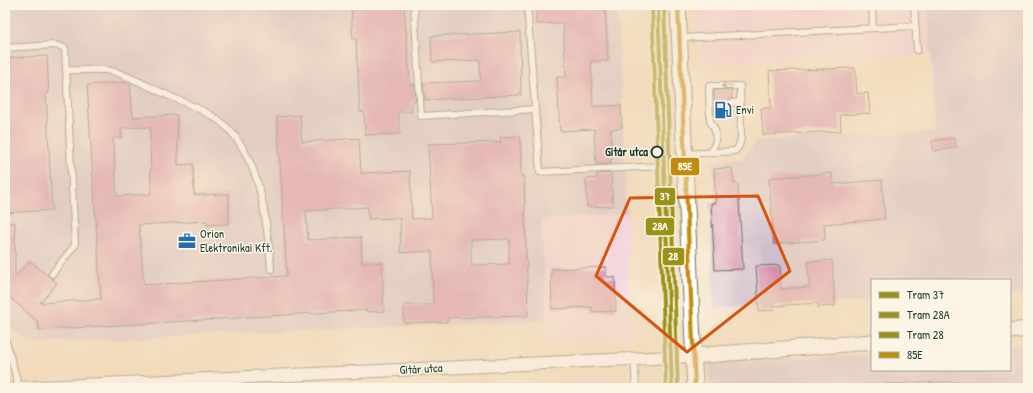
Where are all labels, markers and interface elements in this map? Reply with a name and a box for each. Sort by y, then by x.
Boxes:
one-way arrow [721,82,734,90]
fuel station icon: Envi [713,100,733,120]
place label: Envi [736,101,754,118]
place label: Gitár utca [605,143,648,160]
marker: Gitár utca [650,145,664,159]
line badge: 85E [670,157,700,176]
text: 85E [678,159,692,173]
line badge: 37 [654,187,676,206]
text: 37 [660,189,671,203]
line badge: 28A [645,217,675,236]
text: 28A [652,219,668,233]
place label: Orion Elektronikai Kft. [200,225,272,256]
office icon: Orion Elektronikai Kft. [177,231,197,251]
line badge: 28 [662,247,685,266]
text: 28 [668,249,678,263]
legend [871,279,1011,371]
text: Tram 37 [907,286,944,303]
text: Tram 28A [907,306,950,323]
text: Tram 28 [907,326,944,343]
text: 85E [907,346,923,363]
street label: Gitár utca [399,359,443,378]

